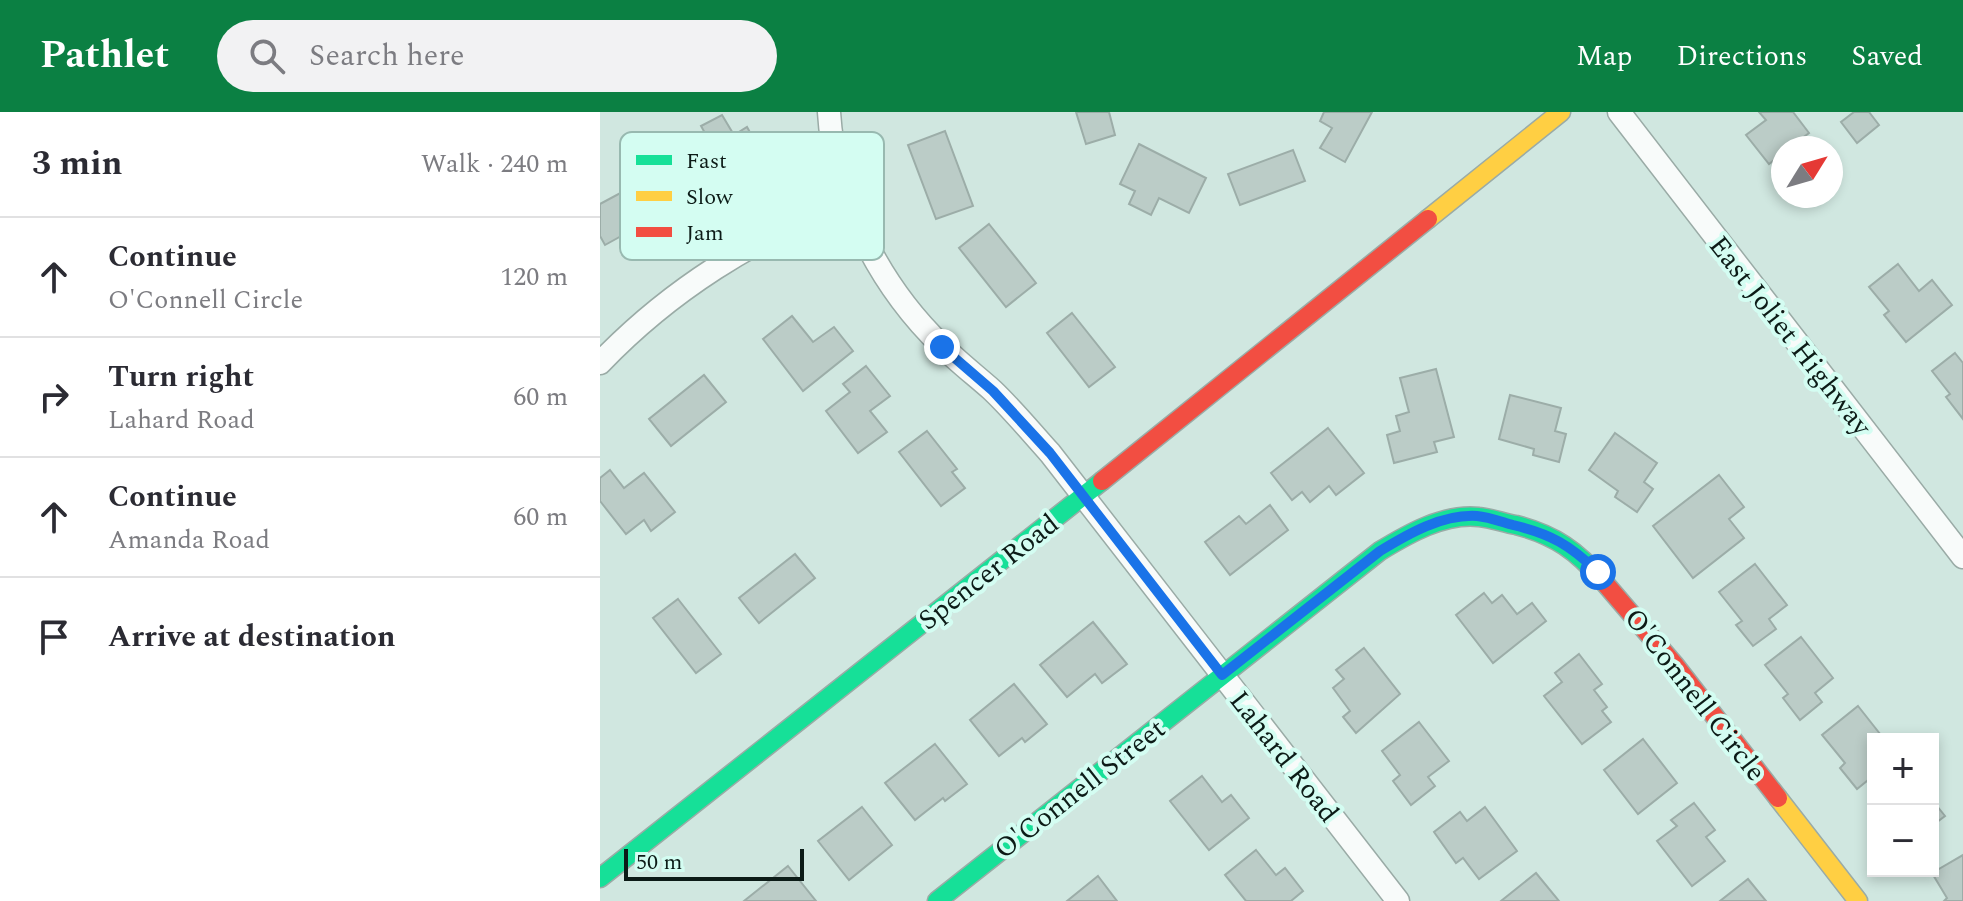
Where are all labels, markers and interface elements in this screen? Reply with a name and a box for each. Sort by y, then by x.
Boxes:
search box [217,20,777,92]
text: Pathlet [40,27,169,85]
text: Search here [309,33,465,79]
icon: search [245,34,289,78]
text: Map [1576,35,1633,78]
text: Directions [1677,35,1807,78]
text: Saved [1851,35,1923,78]
legend [620,132,884,260]
north arrow [1771,136,1843,208]
text: 3 min [32,138,122,190]
text: Walk · 240 m [421,144,568,184]
text: Fast [686,145,727,178]
text: Slow [686,181,734,214]
text: Jam [686,217,724,250]
street label: East Joliet Highway [1698,226,1883,447]
text: Continue [108,234,237,280]
icon: ahead [32,255,76,299]
text: 120 m [500,257,568,297]
text: O'Connell Circle [108,280,303,320]
route end [924,329,960,365]
text: Turn right [108,354,254,400]
icon: right [32,375,76,419]
text: 60 m [513,377,568,417]
text: Lahard Road [108,400,255,440]
text: Continue [108,474,237,520]
icon: ahead [32,495,76,539]
text: 60 m [513,497,568,537]
street label: Spencer Road [909,503,1069,641]
text: Amanda Road [108,520,270,560]
route start [1580,554,1616,590]
street label: O'Connell Circle [1613,599,1776,791]
text: Arrive at destination [108,614,395,660]
icon: arrive [32,615,76,659]
street label: Lahard Road [1218,681,1349,832]
street label: O'Connell Street [985,708,1175,870]
map controls [1867,733,1939,877]
button: + [1867,733,1939,805]
button: − [1867,805,1939,877]
scale bar [624,845,804,881]
text: 50 m [636,846,682,879]

